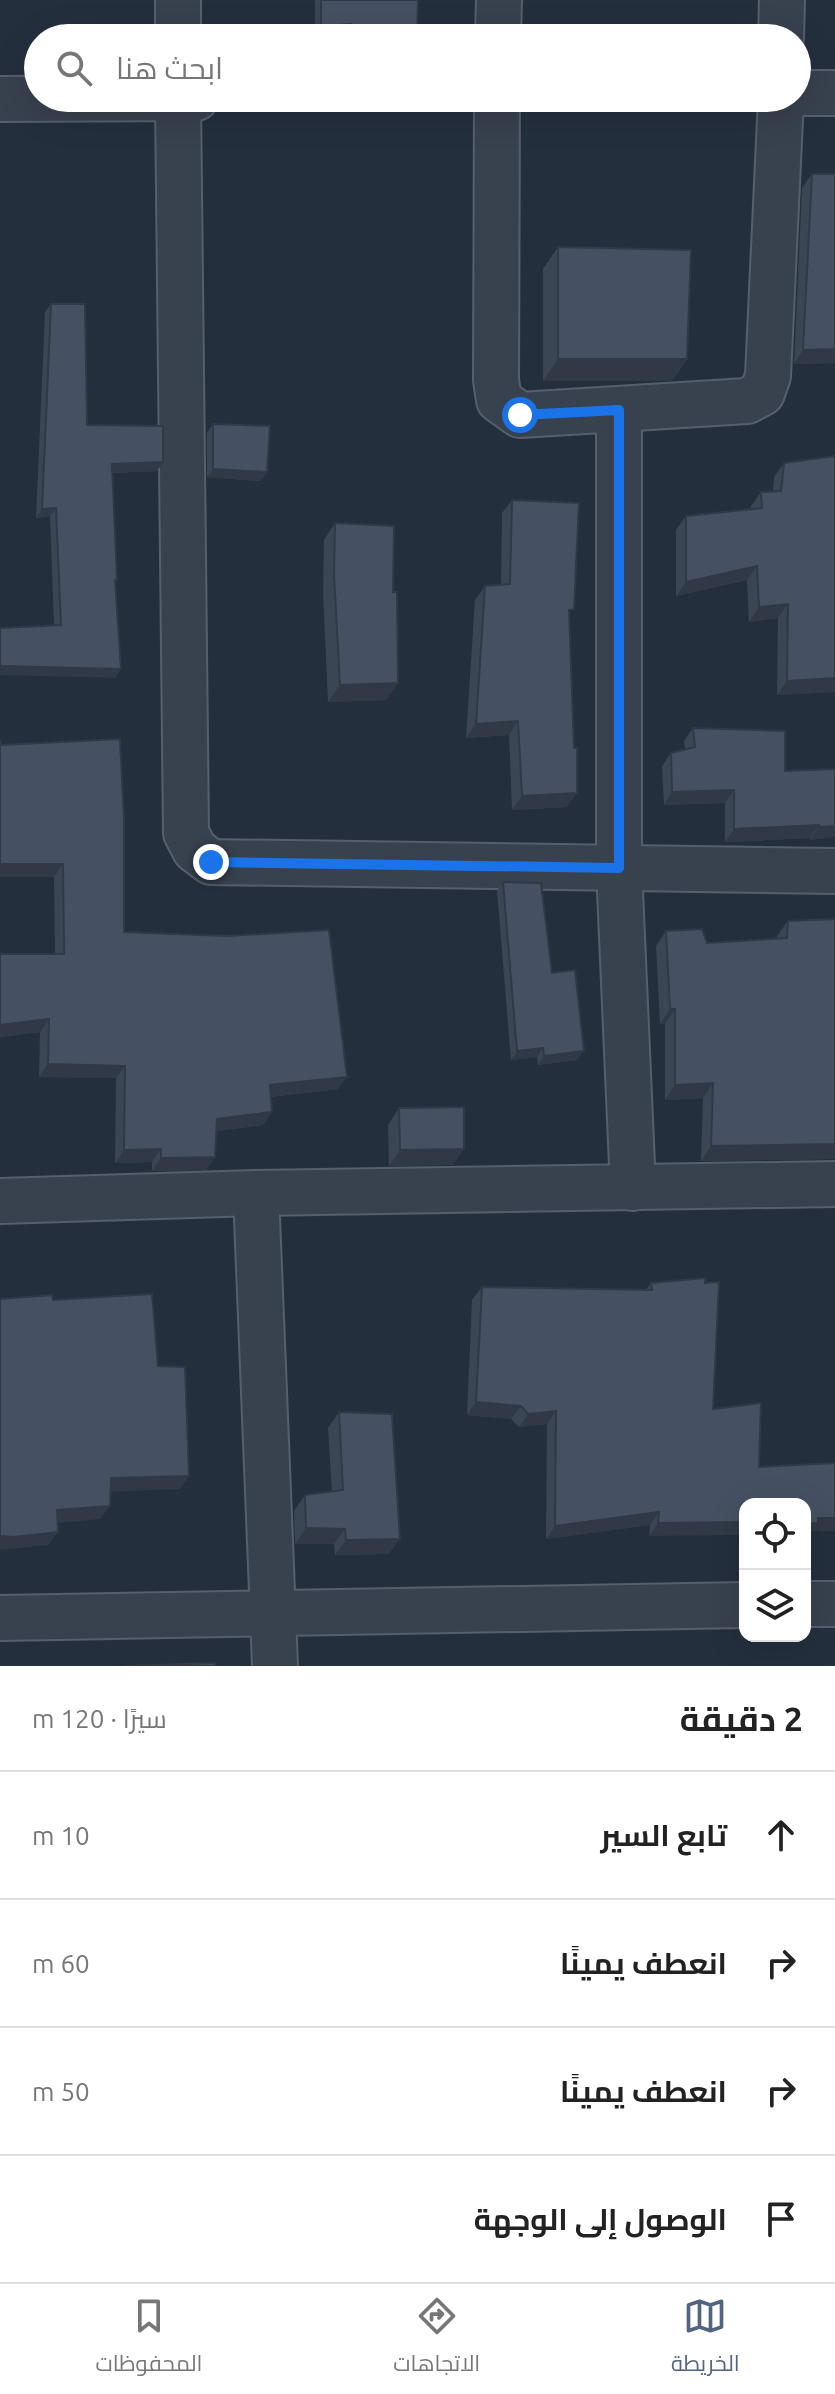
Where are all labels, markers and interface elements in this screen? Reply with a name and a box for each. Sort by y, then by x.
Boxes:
search box [24,24,811,112]
icon: search [52,46,96,90]
text: ابحث هنا [116,51,223,85]
route start [502,397,538,433]
route end [193,844,229,880]
map controls [739,1498,811,1642]
button: locate [739,1498,811,1570]
button: layers [739,1570,811,1642]
text: 2 دقيقة [680,1699,803,1737]
text: سيرًا · 120 m [32,1704,167,1733]
icon: ahead [759,1813,803,1857]
text: تابع السير [601,1818,727,1852]
text: 10 m [32,1821,90,1850]
icon: right [759,1941,803,1985]
text: انعطف يمينًا [560,1946,727,1980]
text: 60 m [32,1949,90,1978]
icon: right [759,2069,803,2113]
text: انعطف يمينًا [560,2074,727,2108]
text: 50 m [32,2077,90,2106]
icon: arrive [759,2197,803,2241]
text: الوصول إلى الوجهة [474,2202,727,2236]
tab: المحفوظات [95,2294,202,2384]
tab: الاتجاهات [393,2294,480,2384]
tab: الخريطة [671,2294,740,2384]

